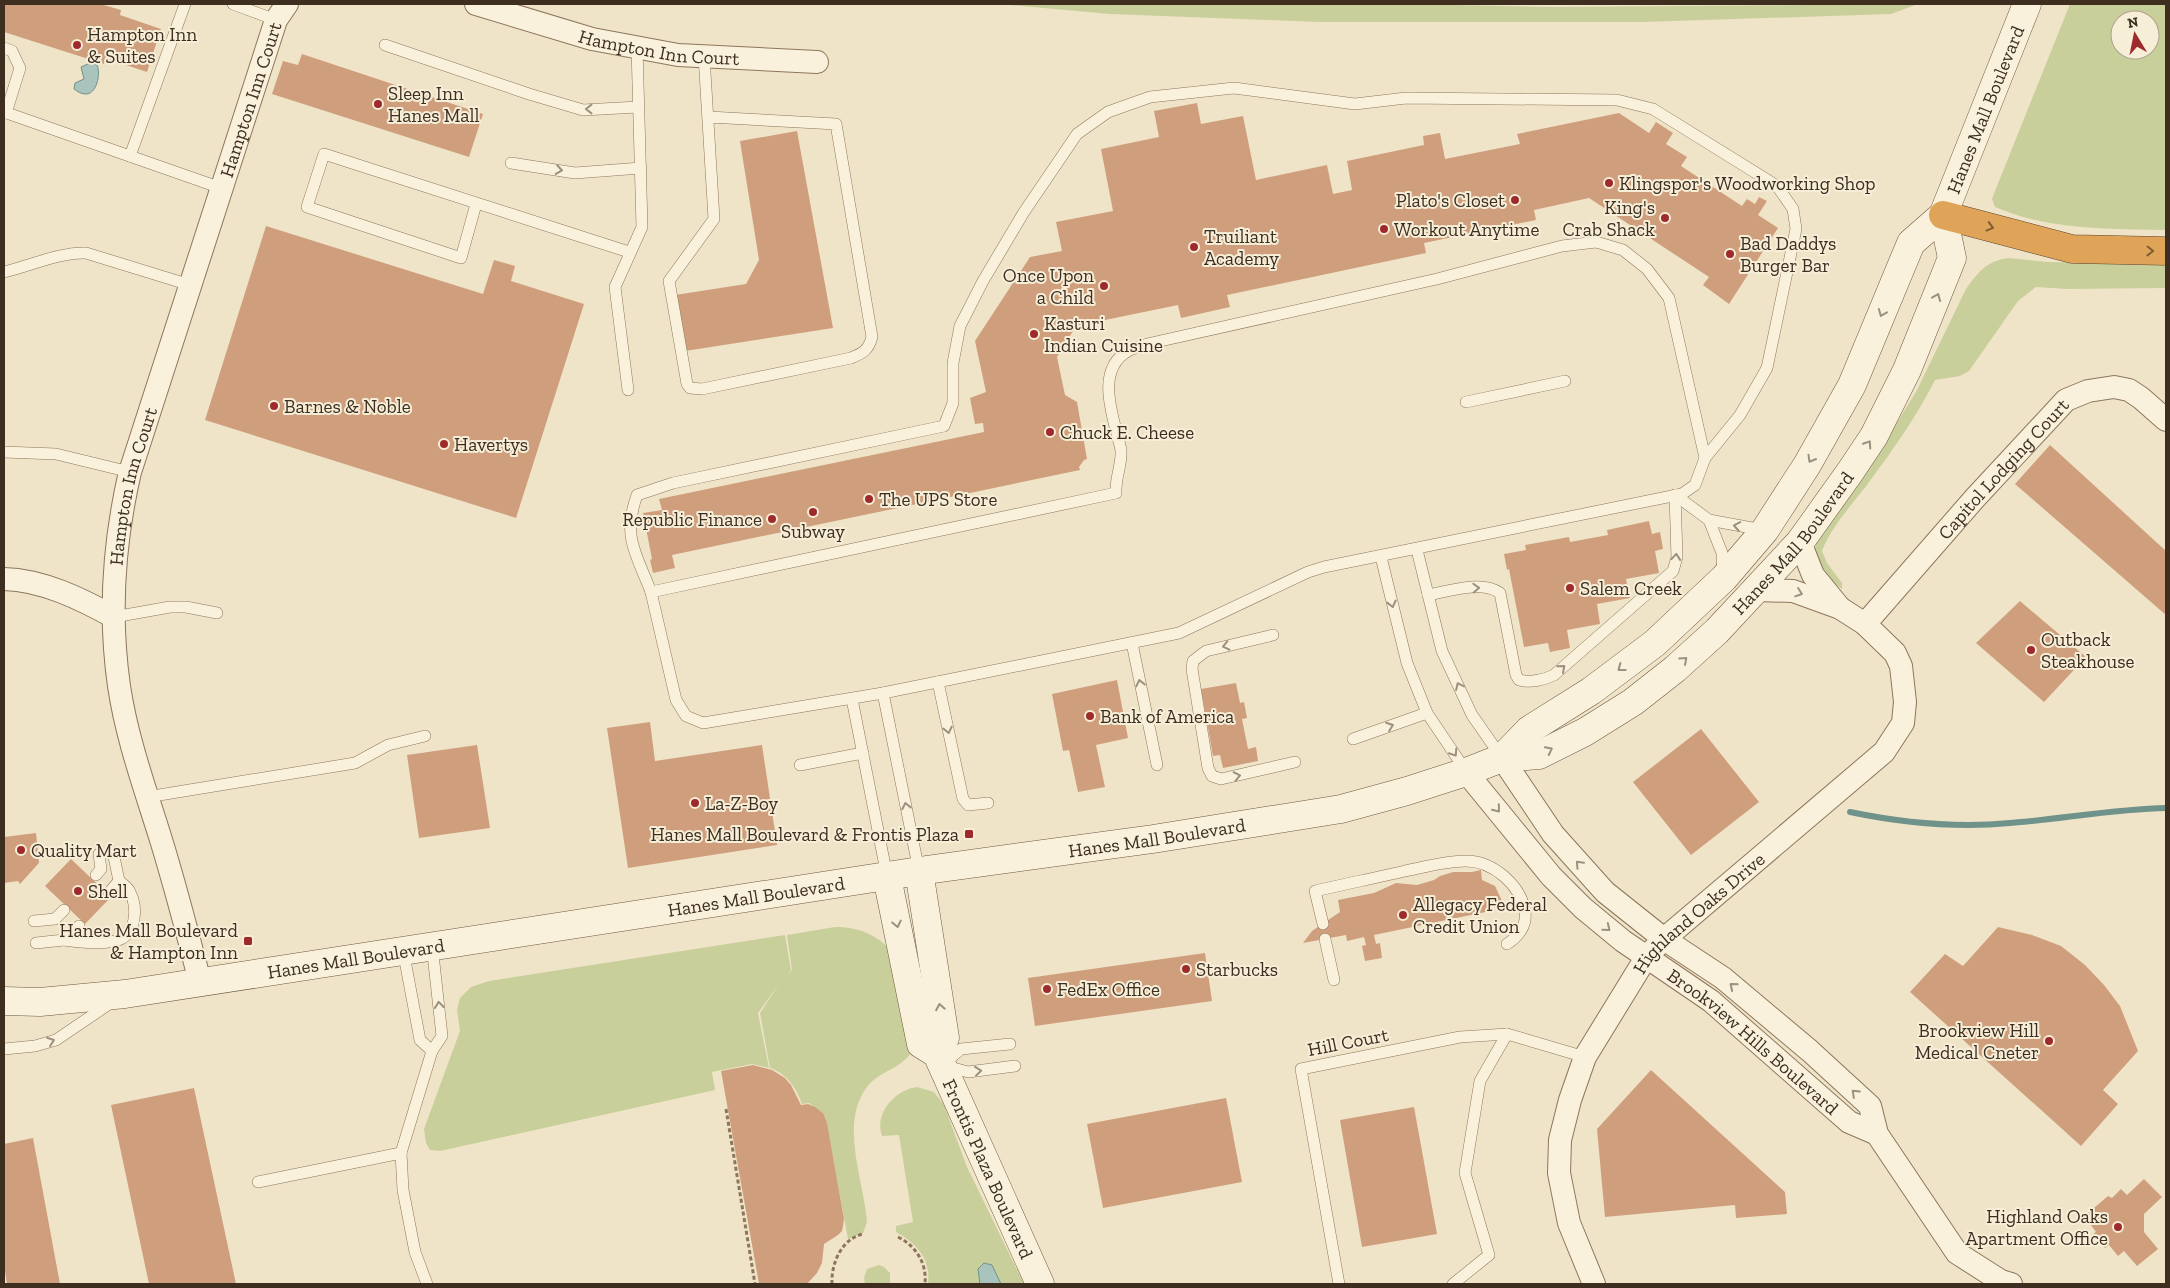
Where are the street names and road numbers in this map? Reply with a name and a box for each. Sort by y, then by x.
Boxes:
street label: Hampton Inn Court [214,19,286,180]
street label: Hanes Mall Boulevard [1941,22,2029,197]
street label: Hampton Inn Court [576,24,740,70]
street label: Capitol Lodging Court [1933,393,2073,544]
street label: Hampton Inn Court [104,404,162,566]
street label: Hanes Mall Boulevard [1727,466,1859,619]
street label: Hanes Mall Boulevard [1067,813,1248,862]
street label: Highland Oaks Drive [1627,847,1769,978]
street label: Hanes Mall Boulevard [666,871,847,921]
street label: Hanes Mall Boulevard [266,933,447,983]
street label: Brookview Hills Boulevard [1663,963,1844,1120]
street label: Hill Court [1306,1023,1390,1061]
street label: Frontis Plaza Boulevard [938,1075,1039,1263]

